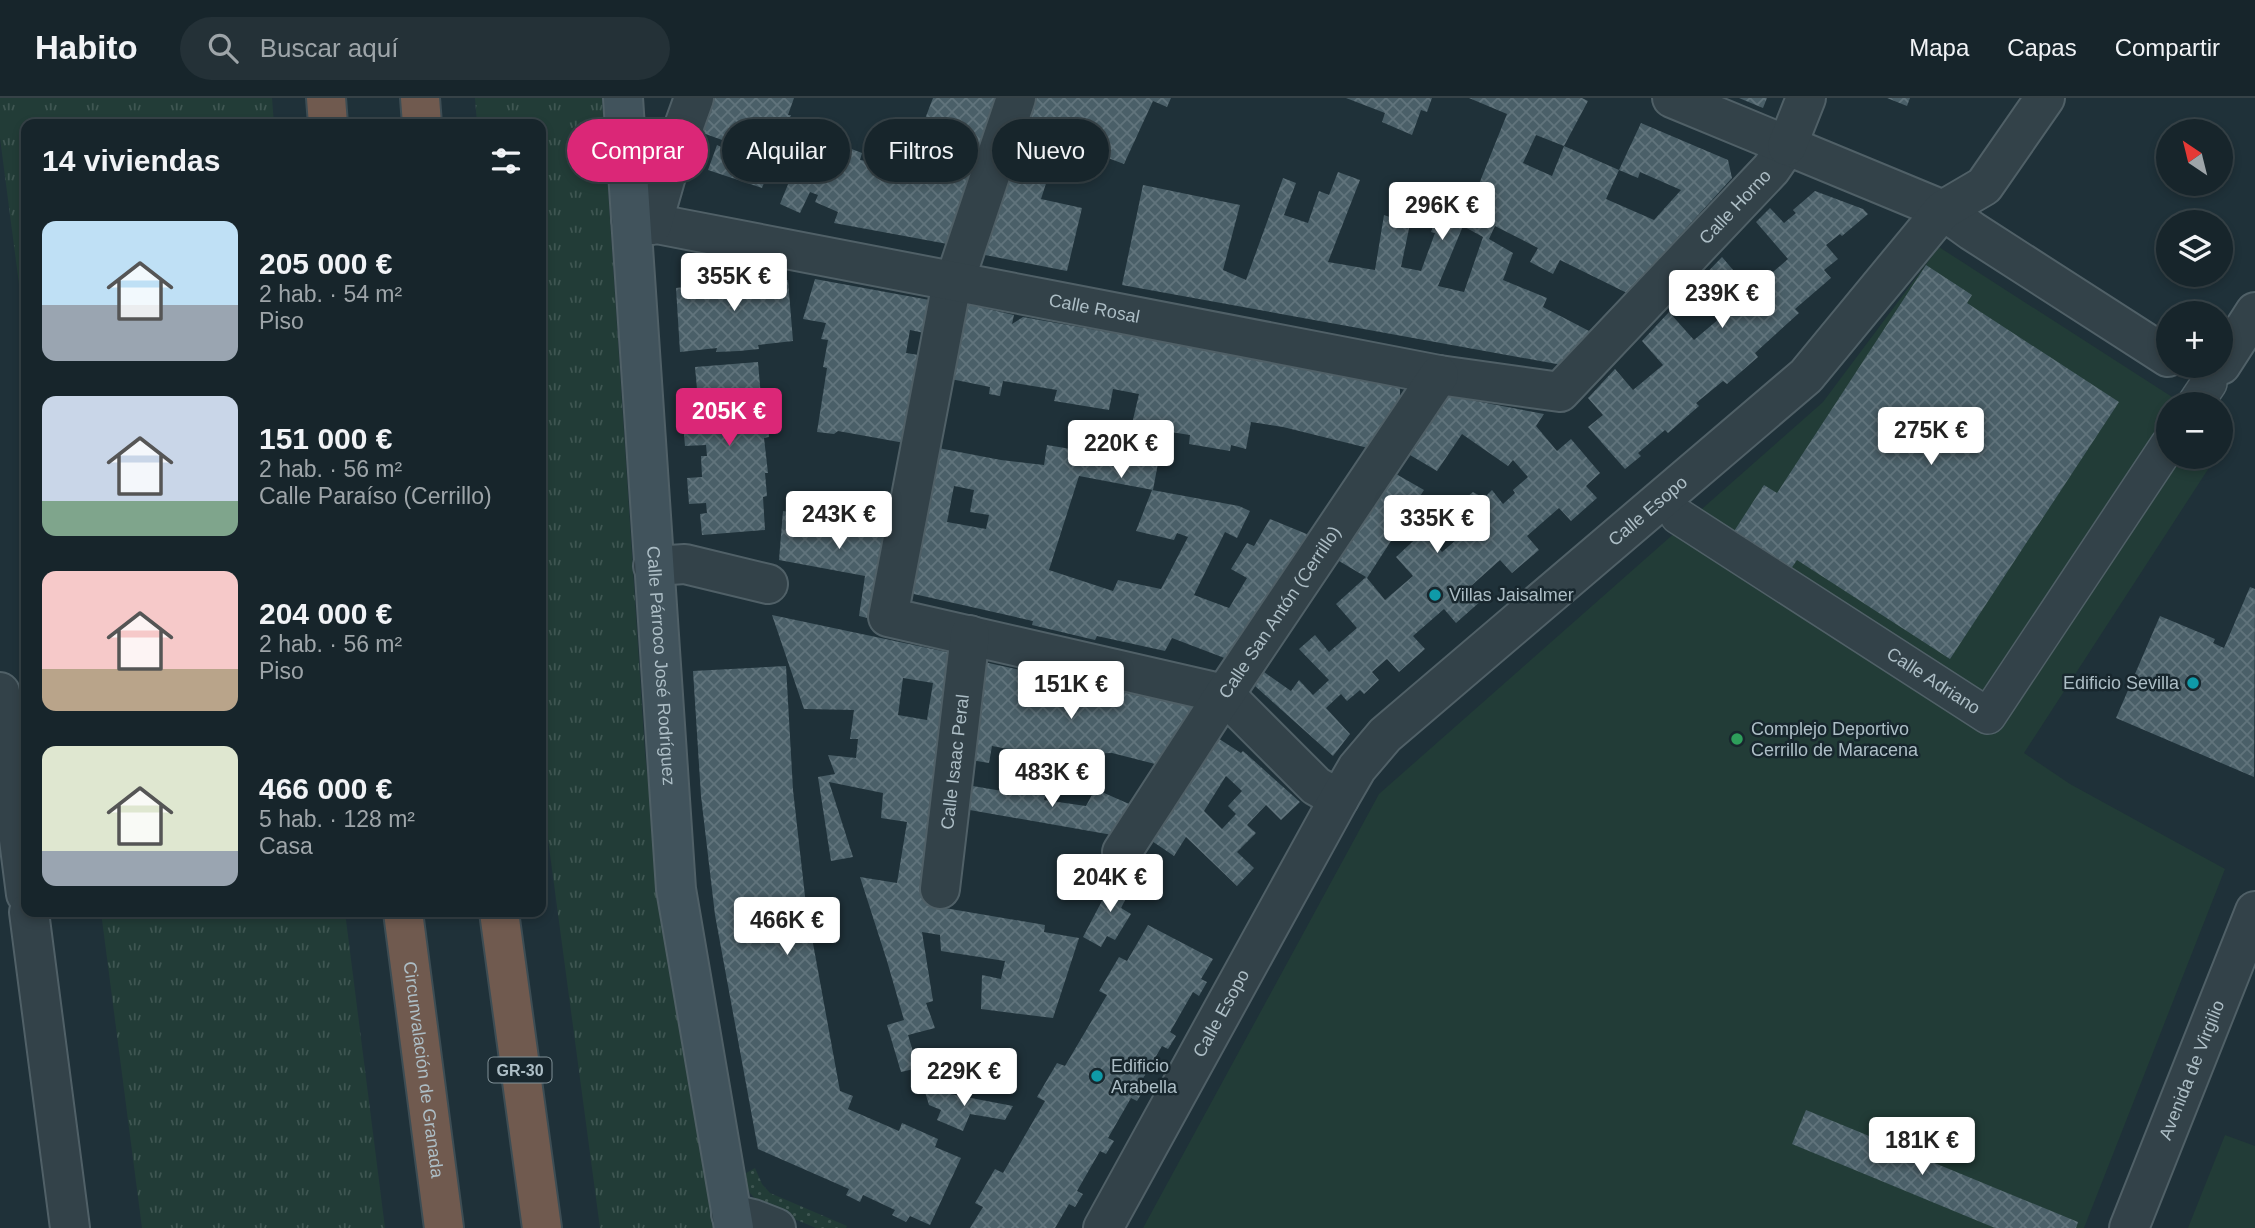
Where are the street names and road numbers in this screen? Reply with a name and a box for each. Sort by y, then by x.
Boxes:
street label: Calle Horno [1695,165,1775,248]
street label: Calle Rosal [1047,290,1142,327]
street label: Calle Esopo [1604,472,1691,550]
street label: Calle San Antón (Cerrillo) [1215,522,1345,702]
street label: Calle Párroco José Rodríguez [643,545,679,786]
street label: Calle Adriano [1883,643,1984,718]
street label: Calle Isaac Peral [937,693,973,831]
street label: Circunvalación de Granada [400,960,448,1180]
street label: Calle Esopo [1189,966,1253,1061]
street label: Avenida de Virgilio [2155,997,2229,1143]
road number: GR-30 [489,1058,552,1082]

